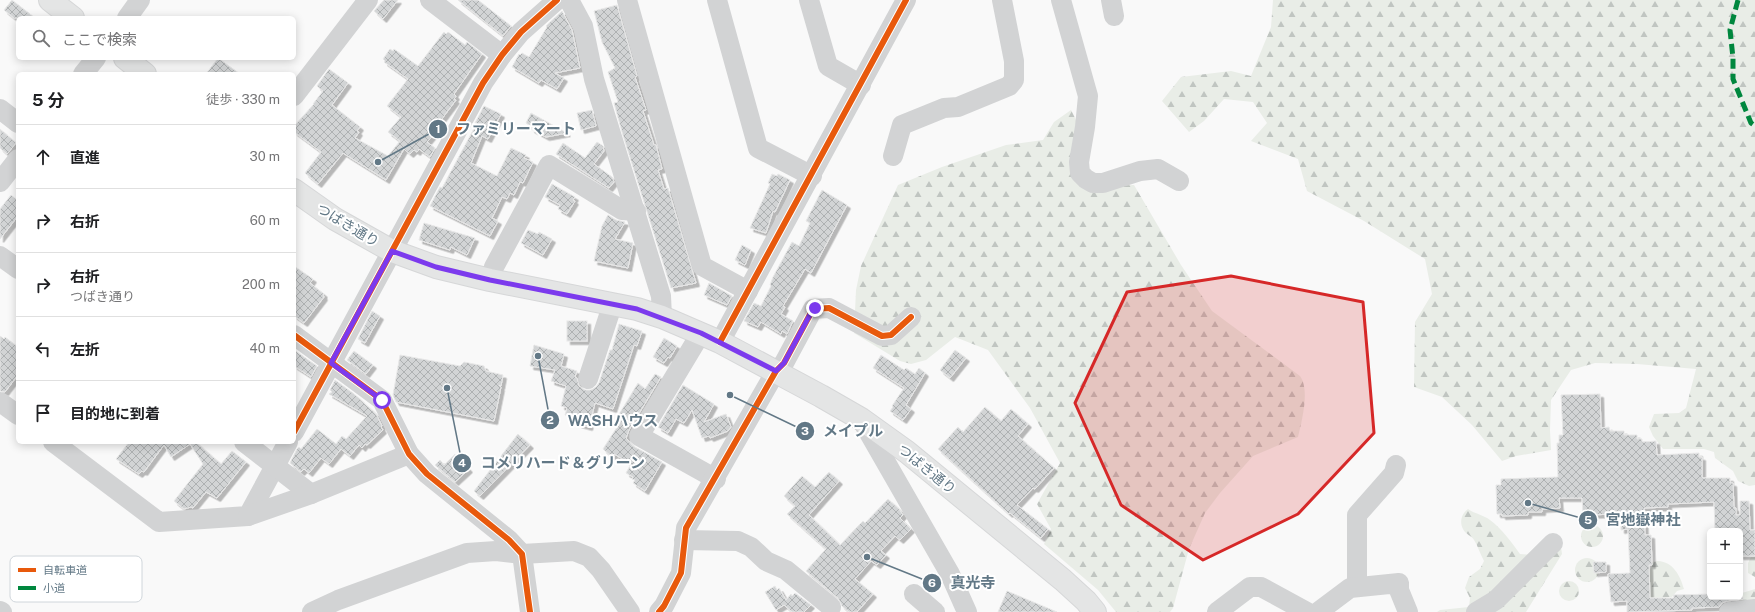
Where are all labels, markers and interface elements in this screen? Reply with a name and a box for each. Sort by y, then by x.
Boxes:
search box [16,16,296,60]
icon: search [30,27,52,49]
text: ここで検索 [62,31,137,48]
text: 5 分 [32,90,64,110]
text: 徒歩 · 330 m [206,92,280,107]
callout: ファミリーマート [428,115,584,142]
text: ファミリーマート [456,120,576,137]
text: 1 [435,122,441,136]
icon: ahead [32,146,54,168]
text: 直進 [70,149,100,166]
text: 30 m [250,149,280,164]
street label: つばき通り [314,200,382,250]
icon: right [32,210,54,232]
text: 右折 [70,213,100,230]
text: 60 m [250,213,280,228]
text: 右折 [70,268,100,285]
icon: right [32,274,54,296]
text: 200 m [242,277,280,292]
text: つばき通り [70,289,135,304]
route end [806,299,824,317]
icon: left [32,338,54,360]
text: 左折 [70,341,100,358]
text: 40 m [249,341,280,356]
route start [373,391,391,409]
icon: arrive [32,402,54,424]
text: 目的地に到着 [70,405,160,422]
callout: WASHハウス [540,407,666,434]
text: WASHハウス [568,412,658,429]
text: 2 [546,413,554,427]
callout: メイプル [795,417,891,444]
text: メイプル [823,422,883,439]
text: 3 [801,424,809,438]
street label: つばき通り [895,441,959,497]
callout: コメリハード＆グリーン [452,449,653,476]
text: コメリハード＆グリーン [481,454,645,471]
text: 4 [458,456,466,470]
callout: 宮地嶽神社 [1578,506,1689,533]
text: 宮地嶽神社 [1605,511,1681,528]
text: 5 [1584,513,1592,527]
map controls [1707,528,1743,600]
button: + [1707,528,1743,564]
legend [10,556,142,602]
text: 自転車道 [43,564,87,576]
button: − [1707,564,1743,600]
callout: 真光寺 [922,569,1003,596]
text: 真光寺 [950,574,996,591]
text: 6 [928,576,936,590]
text: 小道 [43,582,65,594]

